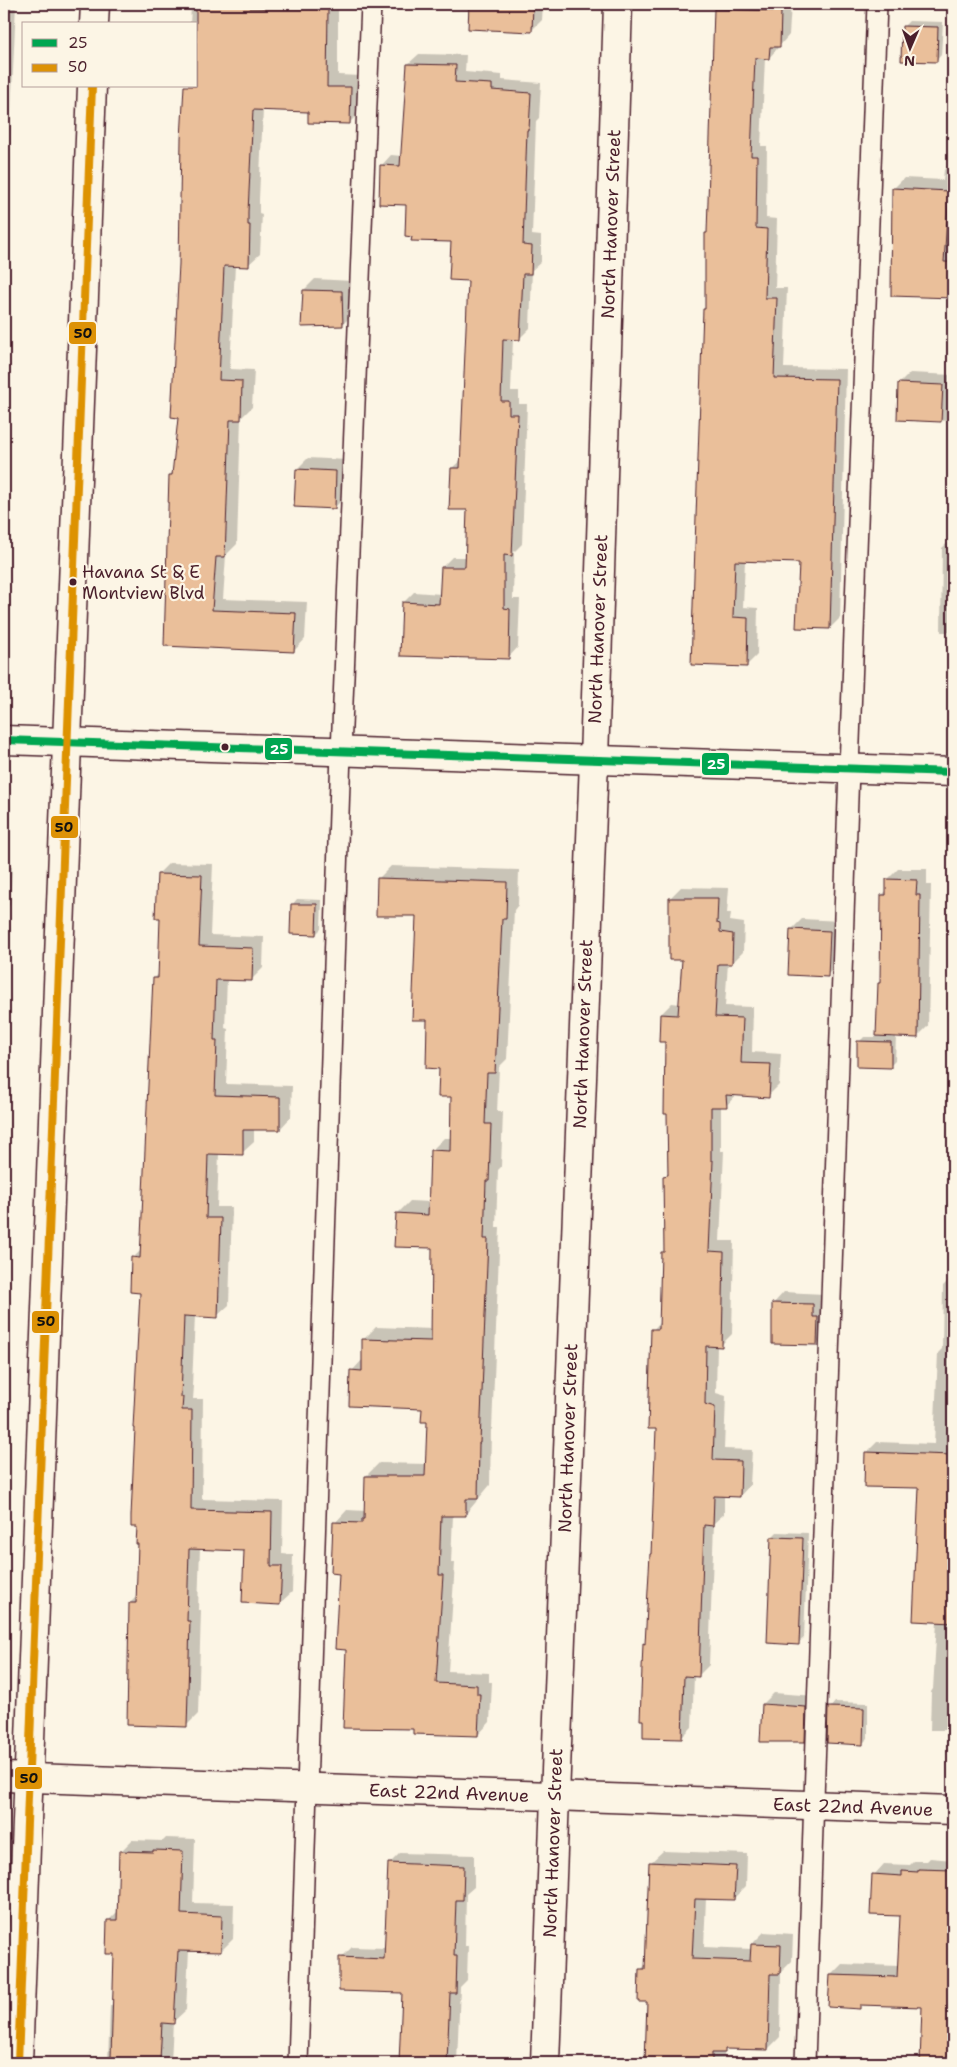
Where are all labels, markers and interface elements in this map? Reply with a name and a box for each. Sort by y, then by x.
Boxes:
legend [22,22,198,88]
north arrow [884,22,934,72]
text: 25 [68,33,87,53]
text: N [904,52,915,70]
text: 50 [68,57,88,77]
street label: North Hanover Street [596,129,626,319]
line badge: 50 [68,321,97,345]
text: 50 [74,324,92,342]
street label: North Hanover Street [583,534,613,724]
place label: Havana St & E Montview Blvd [82,561,205,604]
marker: Havana St & E Montview Blvd [68,577,78,587]
line badge: 25 [264,737,293,761]
text: 25 [270,740,288,758]
unlabelled marker [220,742,230,752]
line badge: 25 [701,752,730,776]
text: 25 [707,755,725,773]
line badge: 50 [50,815,79,839]
text: 50 [55,818,73,836]
street label: North Hanover Street [568,939,598,1129]
line badge: 50 [31,1310,60,1334]
text: 50 [37,1312,55,1330]
street label: North Hanover Street [553,1343,583,1533]
street label: North Hanover Street [538,1748,568,1938]
line badge: 50 [14,1766,43,1790]
text: 50 [20,1769,38,1787]
street label: East 22nd Avenue [368,1778,530,1808]
street label: East 22nd Avenue [772,1792,934,1822]

